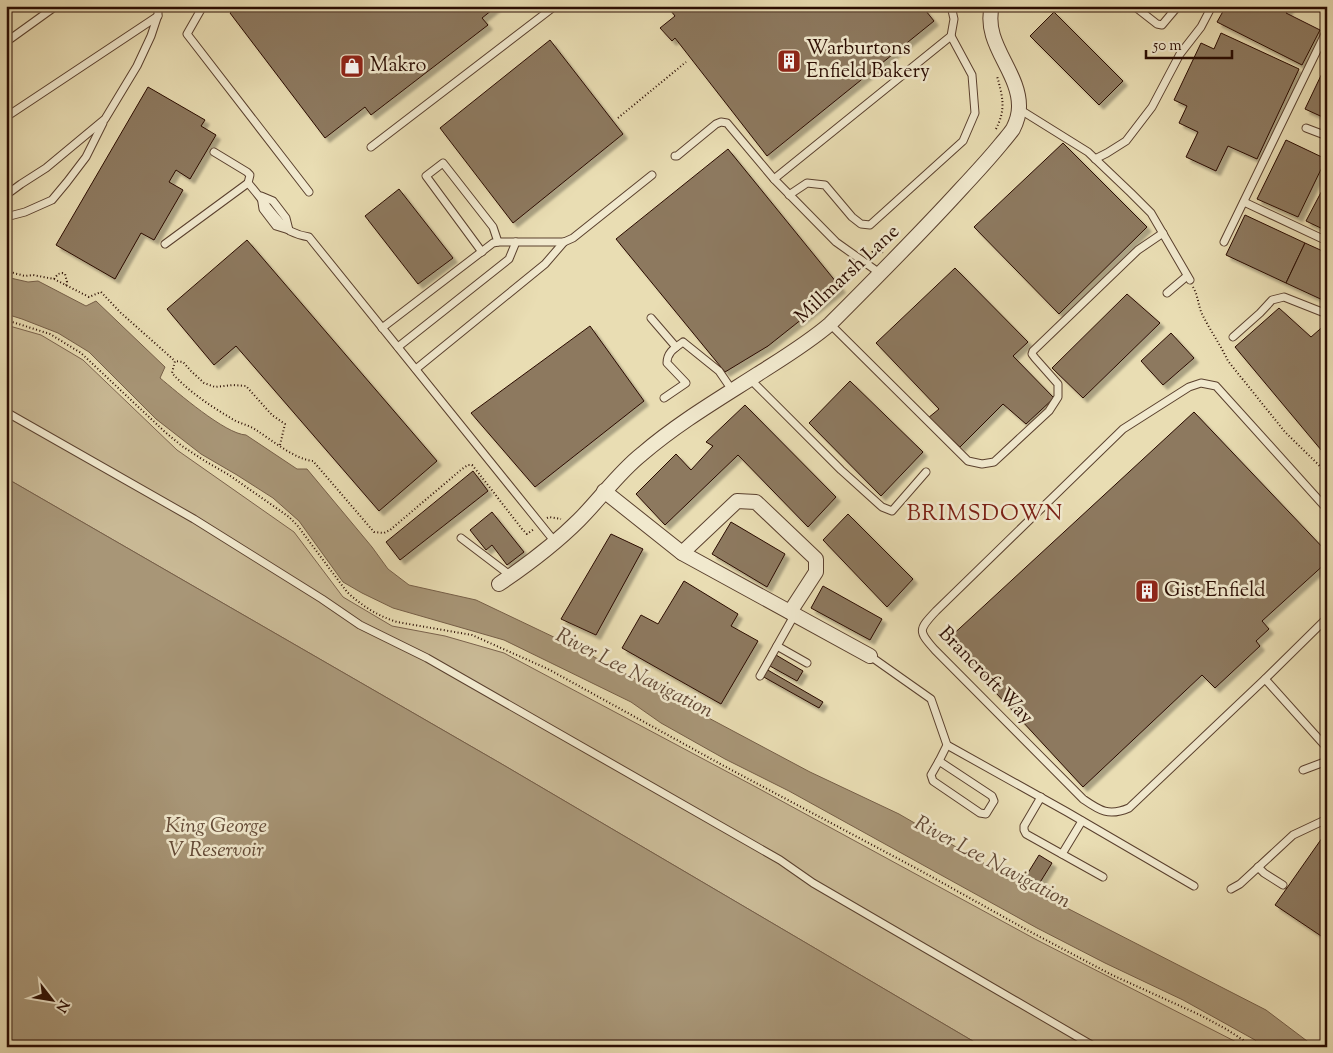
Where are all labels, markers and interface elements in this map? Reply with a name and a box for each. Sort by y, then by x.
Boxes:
scale bar [1146,28,1232,60]
place label: Warburtons Enfield Bakery [806,35,930,87]
text: 50 m [1152,36,1182,57]
building icon: Warburtons Enfield Bakery [776,48,802,74]
place label: Makro [370,52,427,81]
shop icon: Makro [339,53,365,79]
street label: Millmarsh Lane [789,219,907,331]
district label: BRIMSDOWN [907,499,1063,531]
place label: Gist Enfield [1164,577,1266,606]
building icon: Gist Enfield [1134,578,1160,604]
street label: Brancroft Way [931,620,1039,732]
water label: River Lee Navigation [550,621,718,727]
water label: River Lee Navigation [908,809,1076,917]
water label: King George V Reservoir [165,812,267,866]
north arrow [28,976,78,1026]
text: N [50,996,73,1016]

